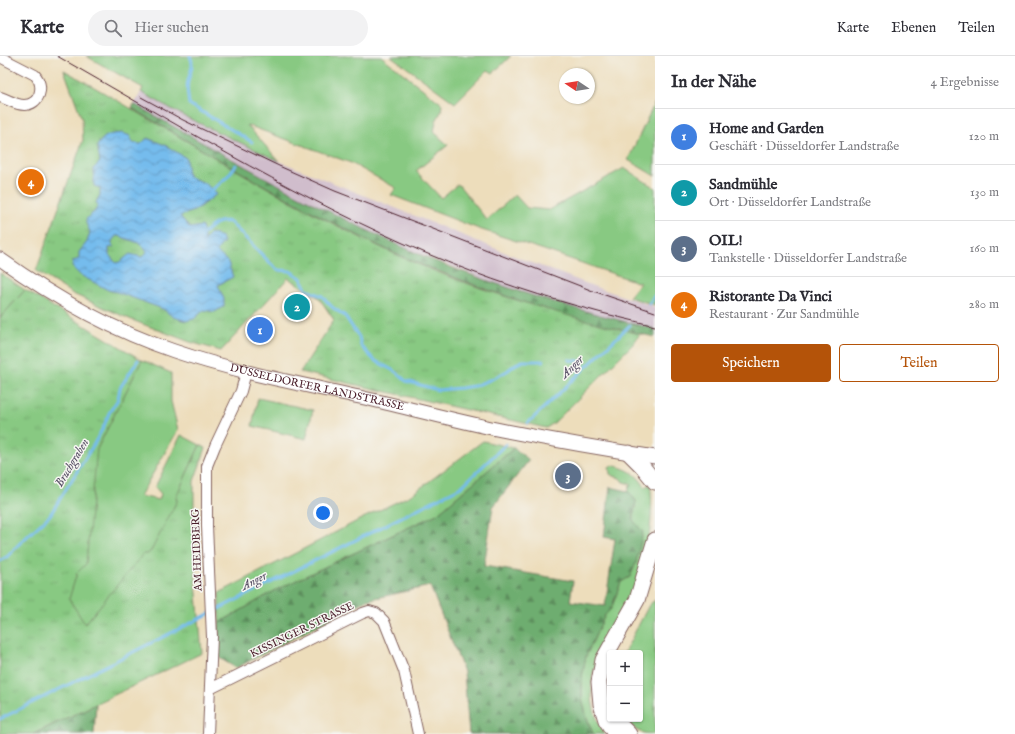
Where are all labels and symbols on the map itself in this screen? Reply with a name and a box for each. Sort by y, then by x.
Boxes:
north arrow [559,68,595,104]
pin: 4 [18,167,44,197]
pin: 2 [284,292,310,322]
pin: 1 [247,315,273,345]
water label: Anger [556,352,588,384]
street label: DÜSSELDORFER LANDSTRASSE [228,361,406,414]
water label: Bruchgraben [52,436,93,490]
pin: 3 [555,461,581,491]
your location [313,503,333,523]
street label: AM HEIDBERG [189,508,205,592]
water label: Anger [237,568,270,596]
street label: KISSINGER STRASSE [248,599,356,661]

